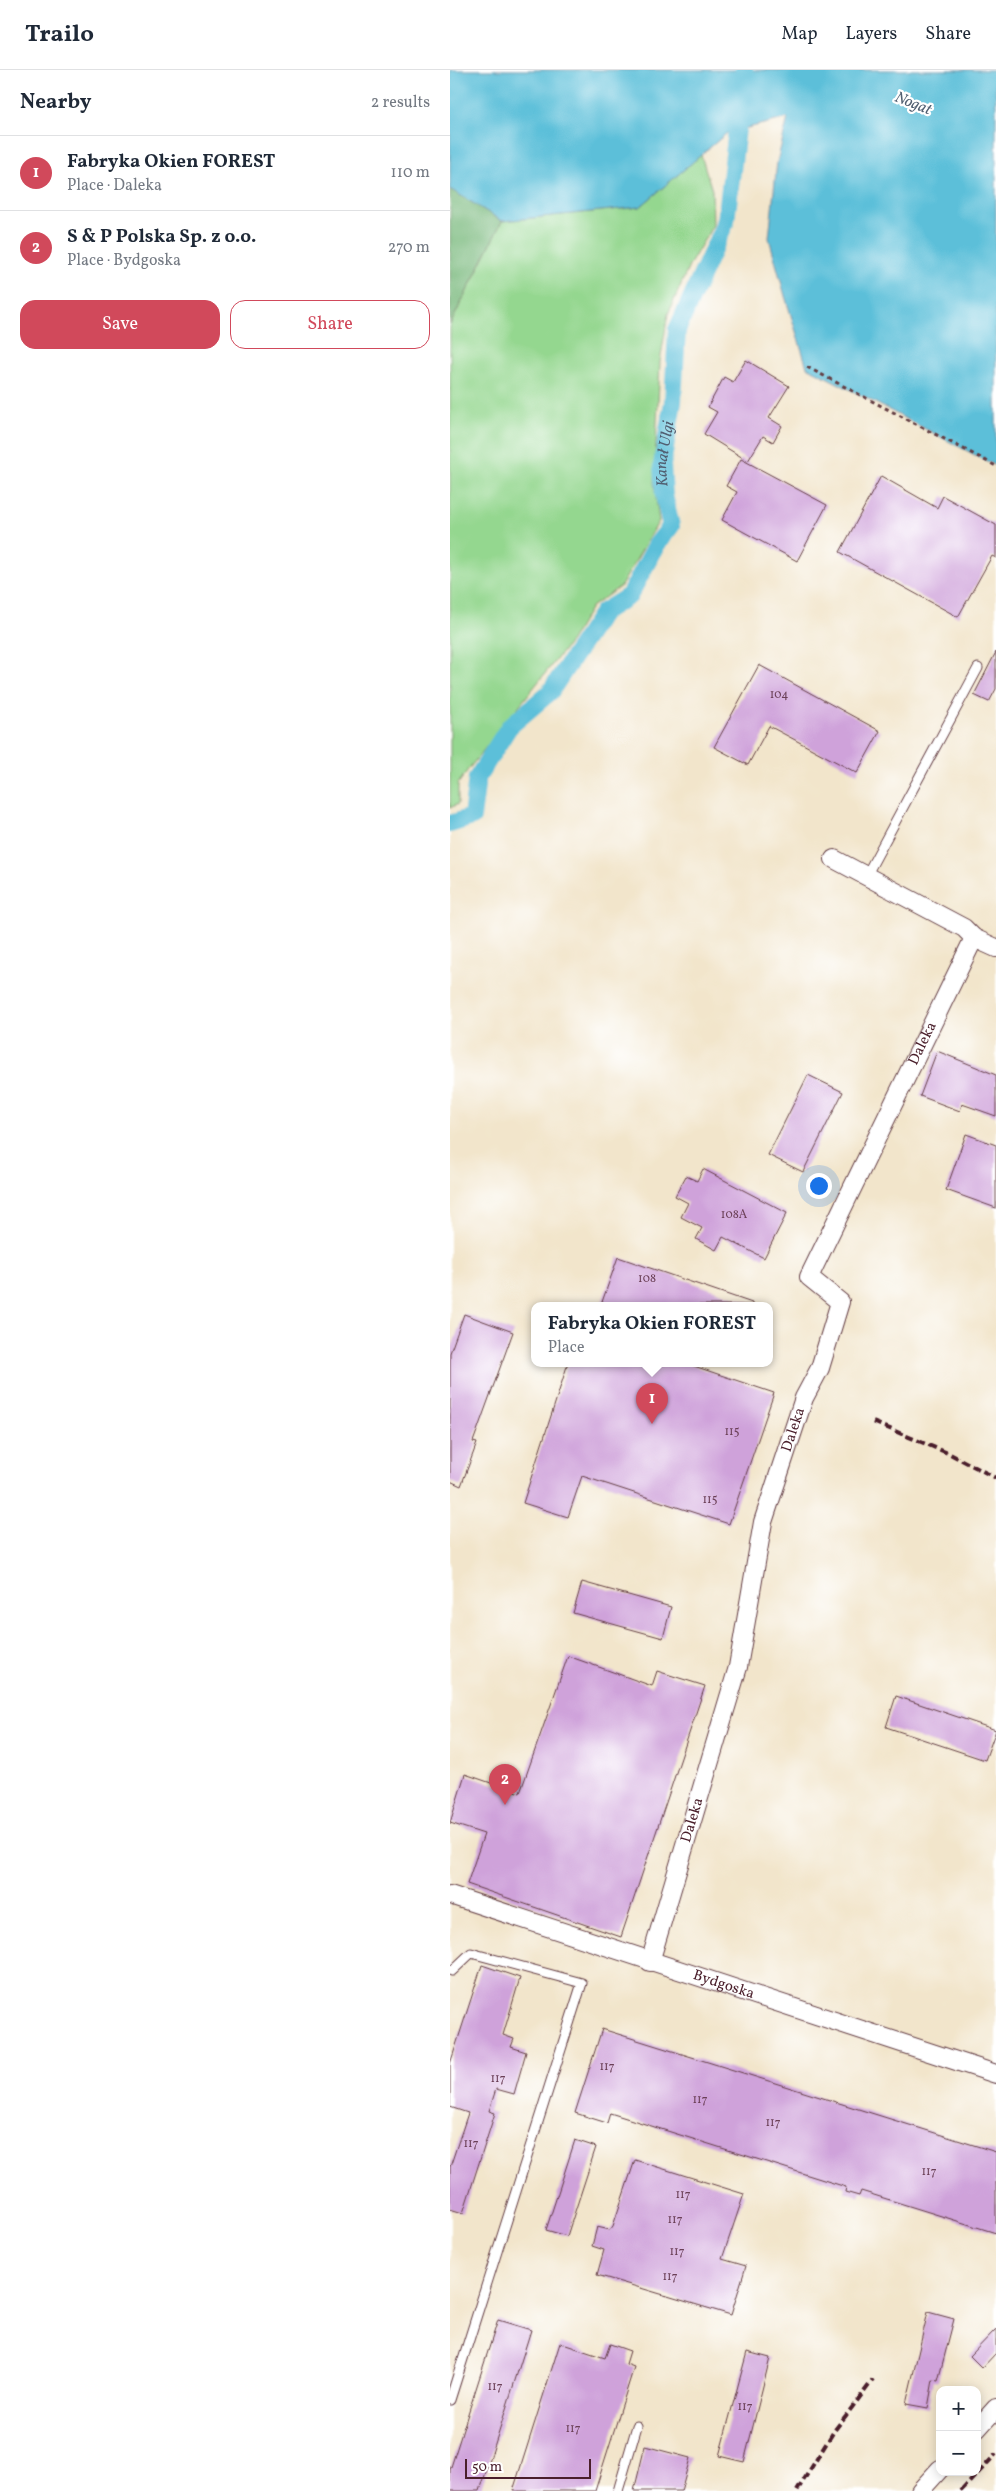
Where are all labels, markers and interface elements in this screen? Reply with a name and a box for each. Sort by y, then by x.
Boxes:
text: Trailo [25,18,94,52]
text: Map [781,22,817,47]
text: Layers [845,22,897,47]
text: Share [925,22,971,47]
water label: Nogat [891,87,935,122]
text: Nearby [20,88,91,117]
text: 2 results [371,92,430,114]
text: Fabryka Okien FOREST [67,149,275,175]
text: 1 [33,162,39,184]
text: 110 m [391,162,430,184]
text: Place · Daleka [67,175,162,197]
text: S & P Polska Sp. z o.o. [67,224,256,250]
text: 2 [32,237,40,259]
text: 270 m [388,237,430,259]
text: Place · Bydgoska [67,250,181,272]
button: Save [20,300,220,349]
button: Share [230,300,430,349]
water label: Kanał Ulgi [651,418,681,487]
house number: 104 [770,687,788,703]
street label: Daleka [903,1018,942,1069]
your location [806,1173,832,1199]
house number: 108A [721,1207,748,1223]
house number: 108 [638,1271,656,1287]
popup [531,1302,773,1367]
text: Fabryka Okien FOREST [548,1311,756,1337]
text: Place [548,1337,585,1359]
pin: 1 [636,1383,668,1424]
street label: Daleka [776,1405,811,1455]
house number: 115 [724,1424,740,1440]
house number: 115 [702,1492,718,1508]
pin: 2 [489,1764,521,1805]
street label: Daleka [676,1795,709,1845]
street label: Bydgoska [690,1965,757,2005]
house number: 117 [599,2059,615,2075]
house number: 117 [490,2071,506,2087]
house number: 117 [692,2092,708,2108]
house number: 117 [765,2115,781,2131]
house number: 117 [463,2136,479,2152]
house number: 117 [921,2164,937,2180]
house number: 117 [675,2187,691,2203]
house number: 117 [667,2212,683,2228]
house number: 117 [669,2244,685,2260]
house number: 117 [662,2269,678,2285]
house number: 117 [487,2379,503,2395]
map controls [936,2386,981,2476]
button: + [936,2386,981,2431]
house number: 117 [737,2399,753,2415]
house number: 117 [565,2421,581,2437]
button: − [936,2431,981,2476]
scale bar [465,2456,591,2479]
text: 50 m [472,2458,502,2477]

